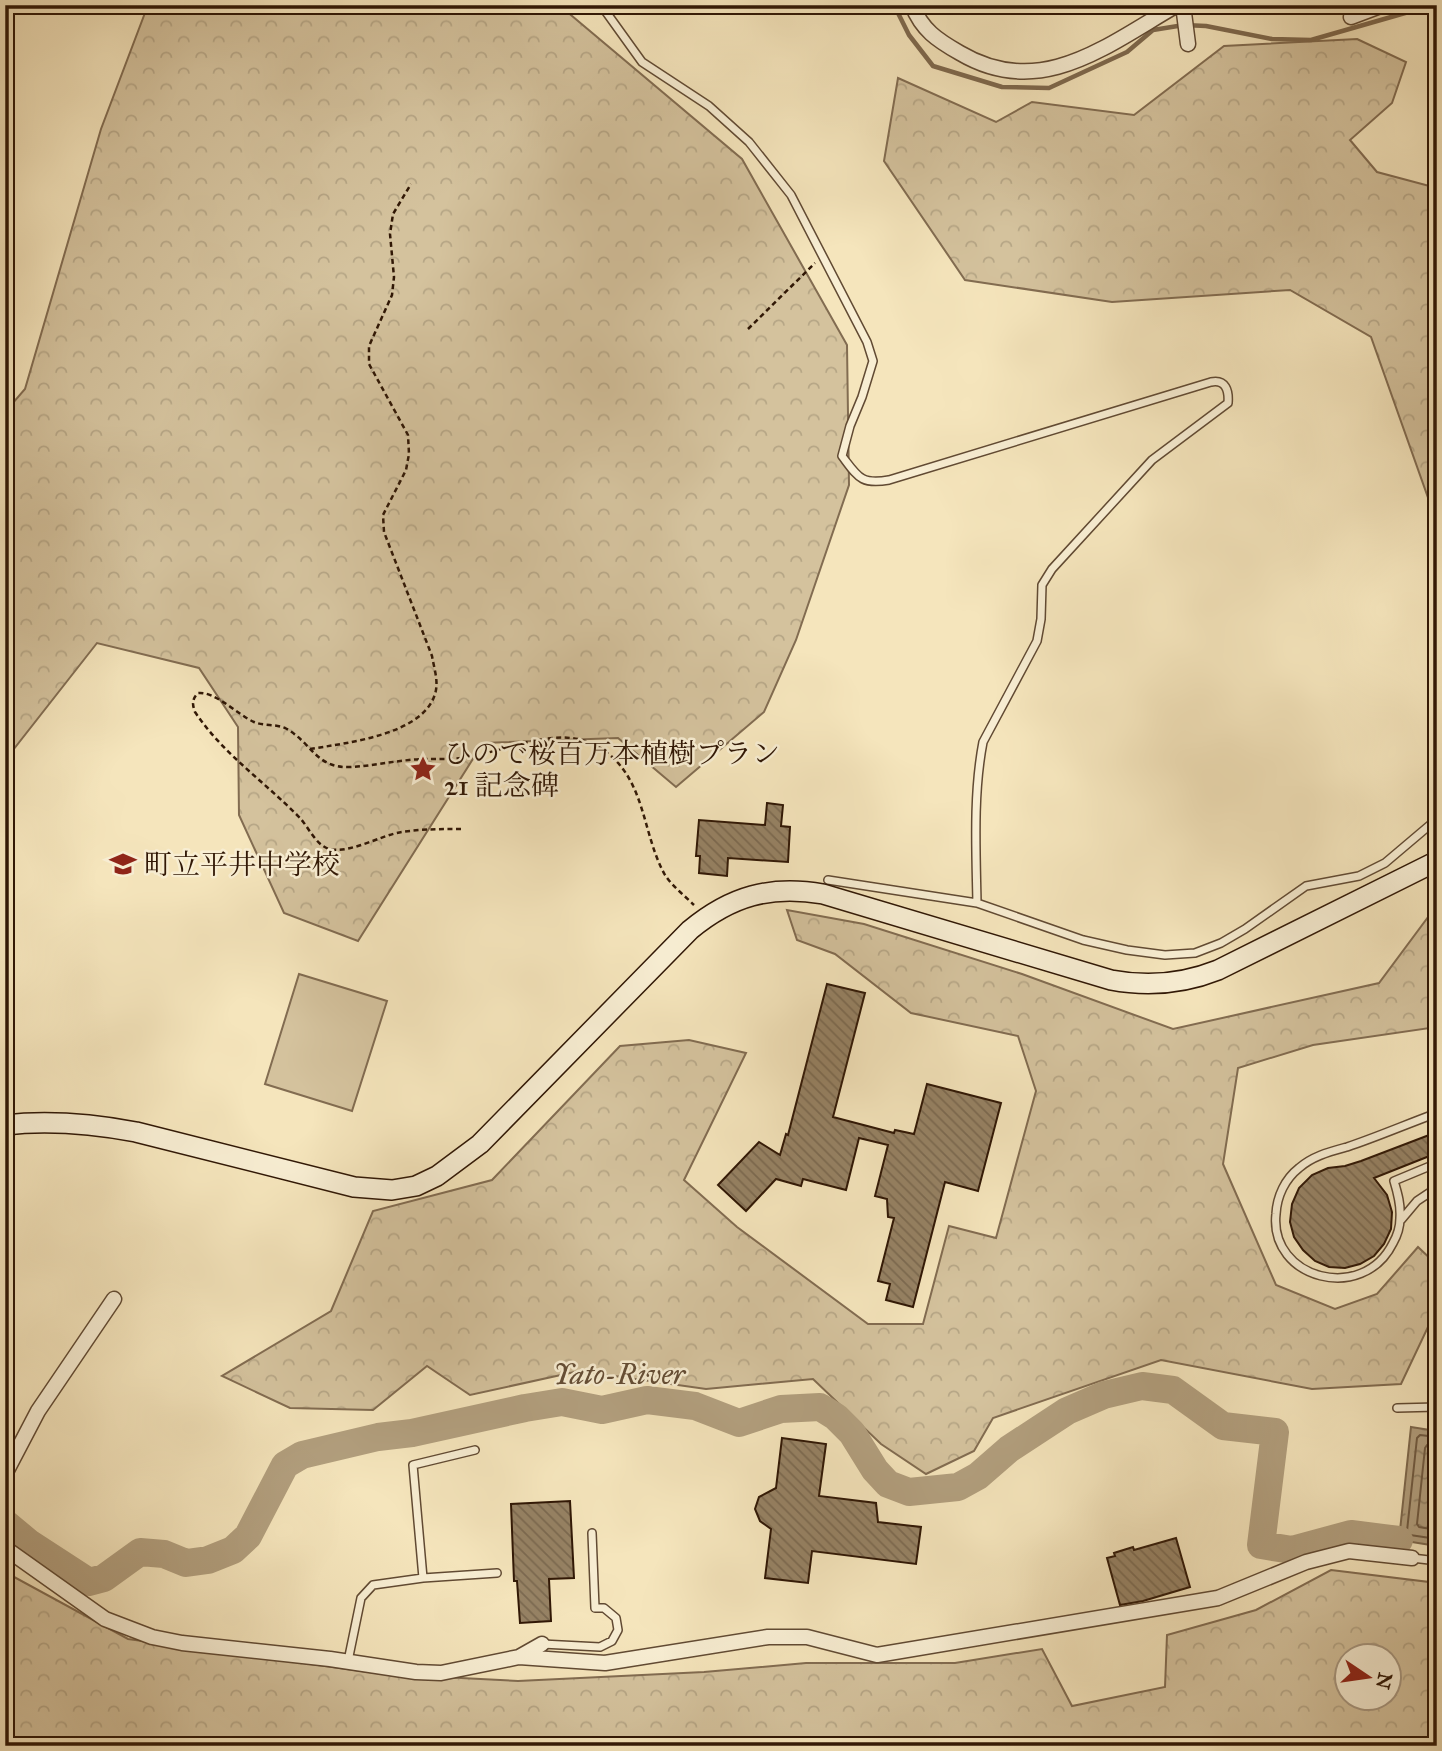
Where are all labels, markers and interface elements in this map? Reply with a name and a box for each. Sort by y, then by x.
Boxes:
place label: ひので桜百万本植樹プラン 21 記念碑 [444,736,780,803]
place icon: ひので桜百万本植樹プラン 21 記念碑 [408,754,438,784]
place label: 町立平井中学校 [144,847,340,882]
school or university icon: 町立平井中学校 [108,849,138,879]
water label: Yato-River [553,1356,687,1392]
north arrow [1334,1642,1404,1712]
text: N [1371,1670,1397,1691]

